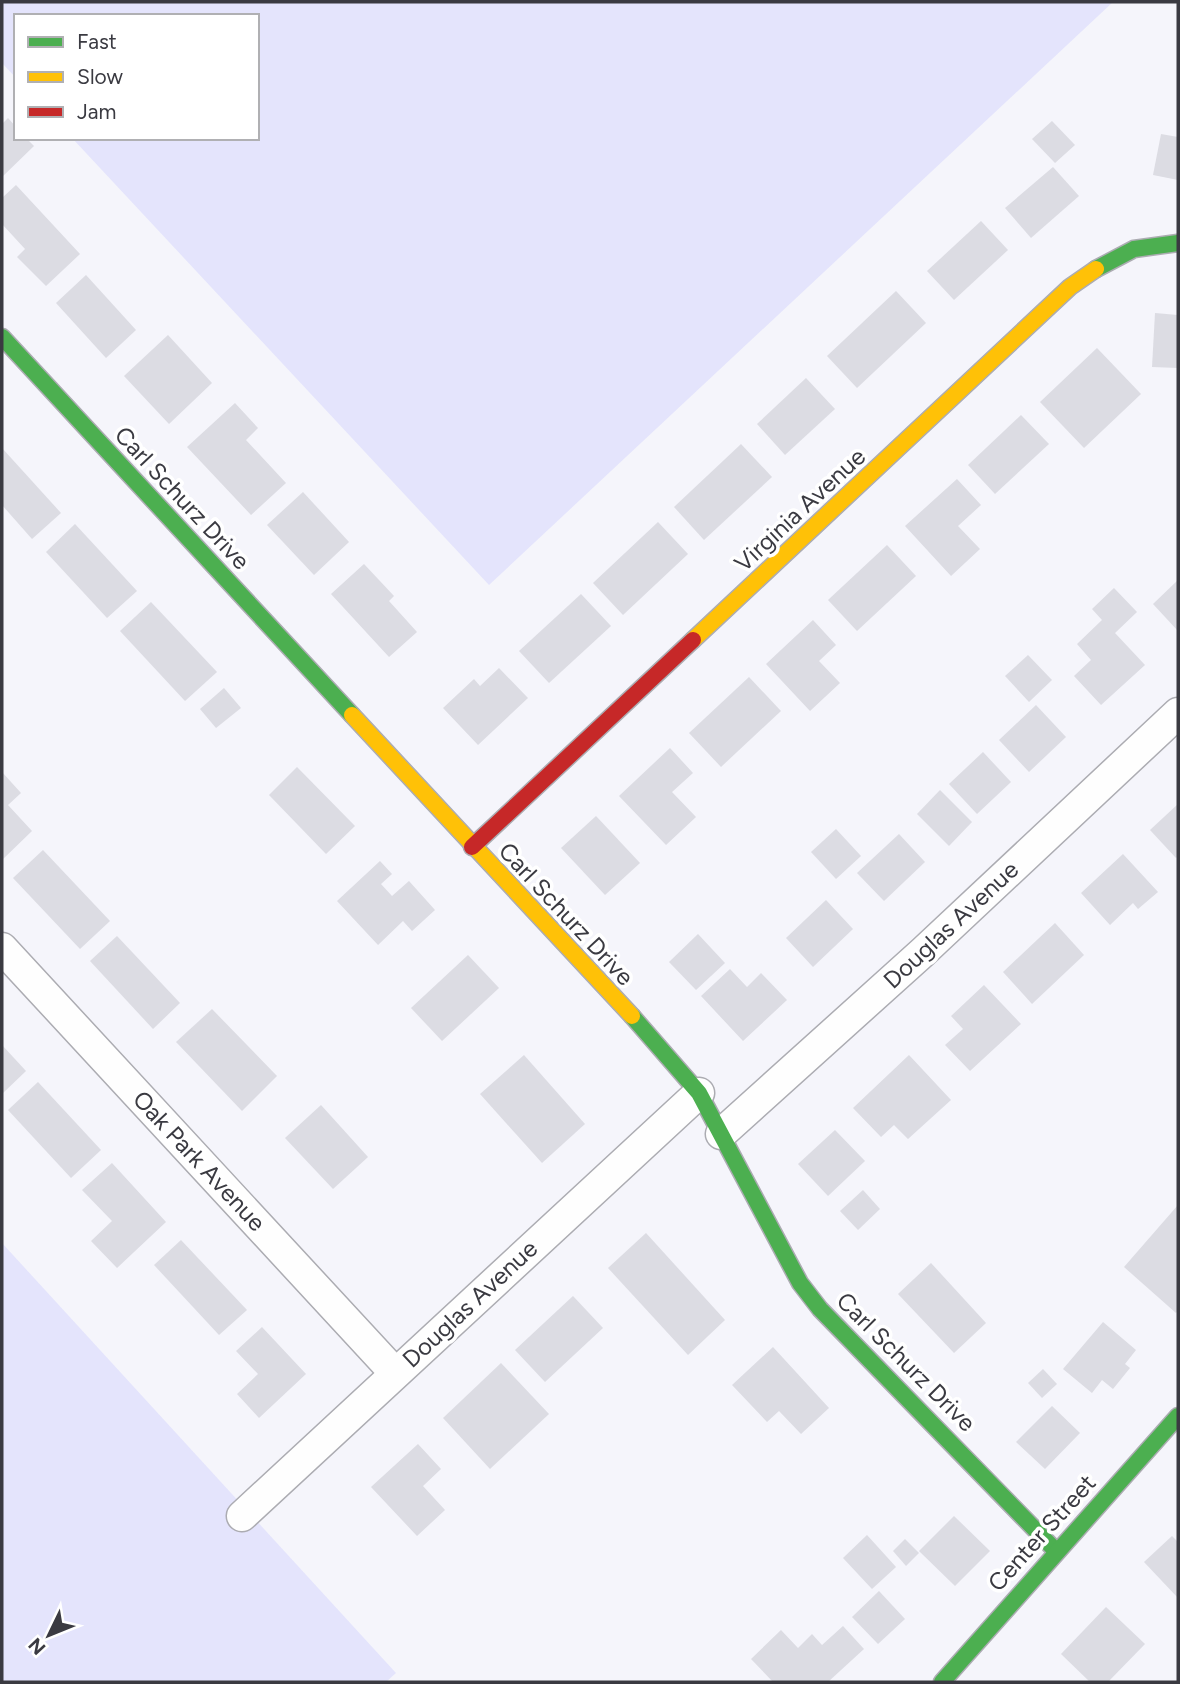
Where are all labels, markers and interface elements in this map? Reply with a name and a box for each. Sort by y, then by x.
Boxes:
legend [14,14,259,140]
text: Fast [77,29,117,54]
text: Slow [77,64,123,89]
text: Jam [77,99,116,124]
street label: Carl Schurz Drive [109,420,256,575]
street label: Virginia Avenue [728,442,871,578]
street label: Carl Schurz Drive [493,836,640,991]
street label: Douglas Avenue [877,855,1024,994]
street label: Oak Park Avenue [127,1085,272,1237]
street label: Douglas Avenue [396,1234,543,1373]
street label: Carl Schurz Drive [831,1286,982,1437]
street label: Center Street [982,1468,1102,1597]
north arrow [14,1600,84,1670]
text: N [24,1633,50,1659]

